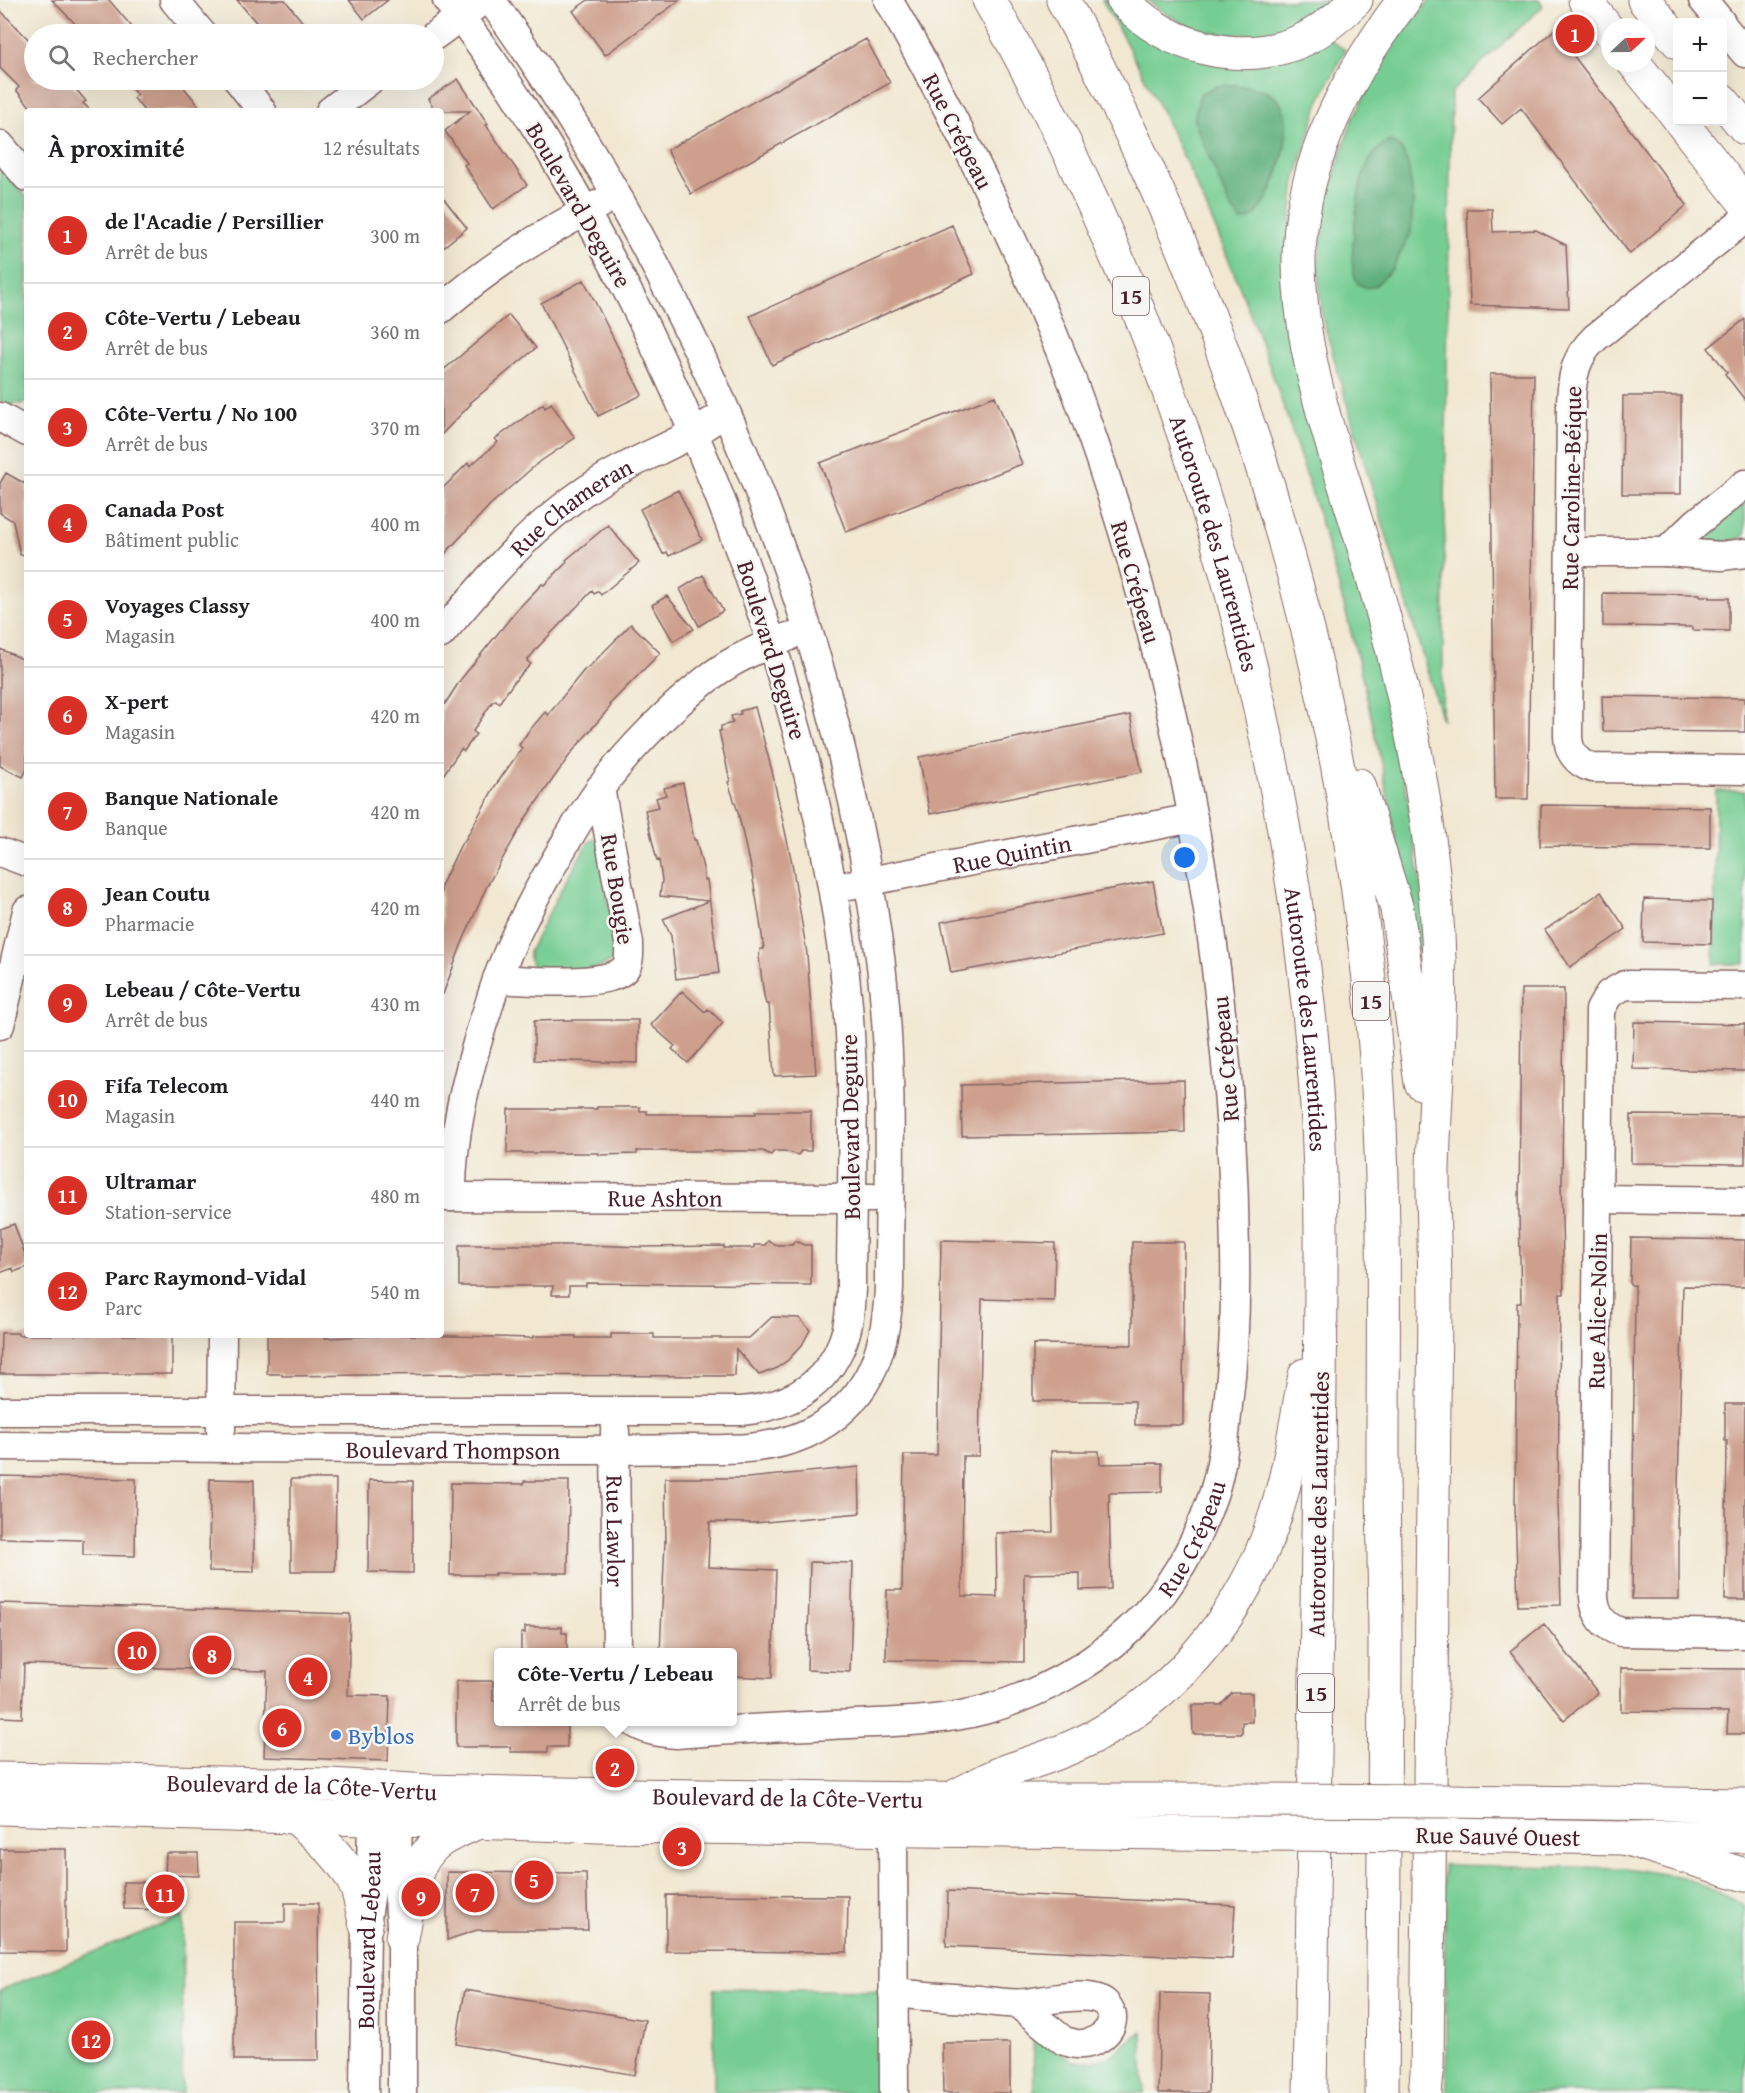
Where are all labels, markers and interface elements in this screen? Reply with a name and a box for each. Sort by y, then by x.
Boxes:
pin: 1 [1556,12,1594,57]
north arrow [1601,18,1655,72]
map controls [1673,18,1727,126]
button: + [1673,18,1727,72]
search box [24,24,444,90]
icon: search [45,41,78,74]
text: Rechercher [93,41,198,73]
street label: Rue Crépeau [914,67,1002,195]
button: − [1673,72,1727,126]
street label: Boulevard Deguire [517,116,641,294]
text: À proximité [48,128,185,167]
text: 12 résultats [323,133,420,162]
text: de l'Acadie / Persillier [105,205,324,237]
text: 1 [62,221,73,250]
text: 300 m [370,221,420,250]
text: Arrêt de bus [105,237,208,266]
road number: 15 [1113,277,1149,315]
text: Côte-Vertu / Lebeau [105,301,301,333]
text: 2 [62,317,73,346]
text: 360 m [370,317,420,346]
text: Arrêt de bus [105,333,208,362]
street label: Rue Caroline-Béique [1552,385,1590,591]
text: Côte-Vertu / No 100 [105,397,297,429]
street label: Autoroute des Laurentides [1161,410,1269,675]
text: 3 [62,413,73,442]
text: 370 m [370,413,420,442]
text: Arrêt de bus [105,429,208,458]
street label: Rue Chameran [501,448,639,564]
text: Canada Post [105,493,224,525]
text: 4 [62,509,73,538]
text: 400 m [370,509,420,538]
street label: Rue Crépeau [1102,517,1170,647]
text: Bâtiment public [105,525,239,554]
street label: Boulevard Deguire [728,556,816,744]
text: Voyages Classy [105,589,250,621]
text: 5 [62,605,73,634]
text: 400 m [370,605,420,634]
text: Magasin [105,621,175,650]
text: X-pert [105,685,169,717]
text: 6 [62,701,73,730]
text: 420 m [370,701,420,730]
text: Magasin [105,717,175,746]
text: Banque Nationale [105,781,278,813]
text: 7 [62,797,73,826]
text: 420 m [370,797,420,826]
text: Banque [105,813,168,842]
street label: Rue Quintin [950,825,1075,882]
street label: Rue Bougie [592,831,644,947]
your location [1170,843,1199,872]
text: Jean Coutu [105,877,210,909]
street label: Autoroute des Laurentides [1276,884,1337,1152]
text: 8 [62,893,73,922]
text: 420 m [370,893,420,922]
text: Pharmacie [105,909,194,938]
text: Lebeau / Côte-Vertu [105,973,301,1005]
road number: 15 [1353,982,1389,1020]
text: 9 [62,989,73,1018]
text: 430 m [370,989,420,1018]
street label: Rue Crépeau [1202,995,1248,1123]
text: Arrêt de bus [105,1005,208,1034]
street label: Boulevard Deguire [831,1034,869,1220]
text: Fifa Telecom [105,1069,228,1101]
text: 10 [57,1085,78,1114]
text: 440 m [370,1085,420,1114]
text: Magasin [105,1101,175,1130]
text: Ultramar [105,1165,196,1197]
street label: Rue Ashton [607,1180,723,1215]
text: 11 [57,1181,78,1210]
text: 480 m [370,1181,420,1210]
text: Station-service [105,1197,232,1226]
street label: Rue Alice-Nolin [1578,1232,1616,1390]
text: Parc Raymond-Vidal [105,1261,306,1293]
text: 12 [57,1277,78,1306]
text: 540 m [370,1277,420,1306]
text: Parc [105,1293,142,1322]
street label: Autoroute des Laurentides [1298,1371,1338,1637]
street label: Boulevard Thompson [346,1431,561,1468]
street label: Rue Lawlor [598,1475,634,1587]
street label: Rue Crépeau [1148,1476,1234,1604]
pin: 10 [118,1628,156,1674]
pin: 8 [192,1632,232,1678]
popup [494,1648,737,1726]
pin: 4 [288,1654,328,1700]
text: Côte-Vertu / Lebeau [518,1657,713,1689]
road number: 15 [1298,1674,1334,1712]
text: Arrêt de bus [518,1689,621,1718]
pin: 6 [262,1706,302,1750]
place label: Byblos [348,1718,415,1753]
marker: Byblos [329,1728,343,1742]
pin: 2 [596,1746,634,1790]
street label: Boulevard de la Côte-Vertu [166,1765,437,1809]
street label: Boulevard de la Côte-Vertu [652,1778,923,1816]
street label: Rue Sauvé Ouest [1415,1817,1581,1855]
pin: 3 [662,1824,702,1870]
street label: Boulevard Lebeau [347,1851,389,2029]
pin: 5 [514,1858,554,1902]
pin: 7 [456,1870,494,1916]
pin: 11 [146,1872,184,1916]
pin: 9 [402,1874,440,1920]
pin: 12 [72,2018,110,2062]

